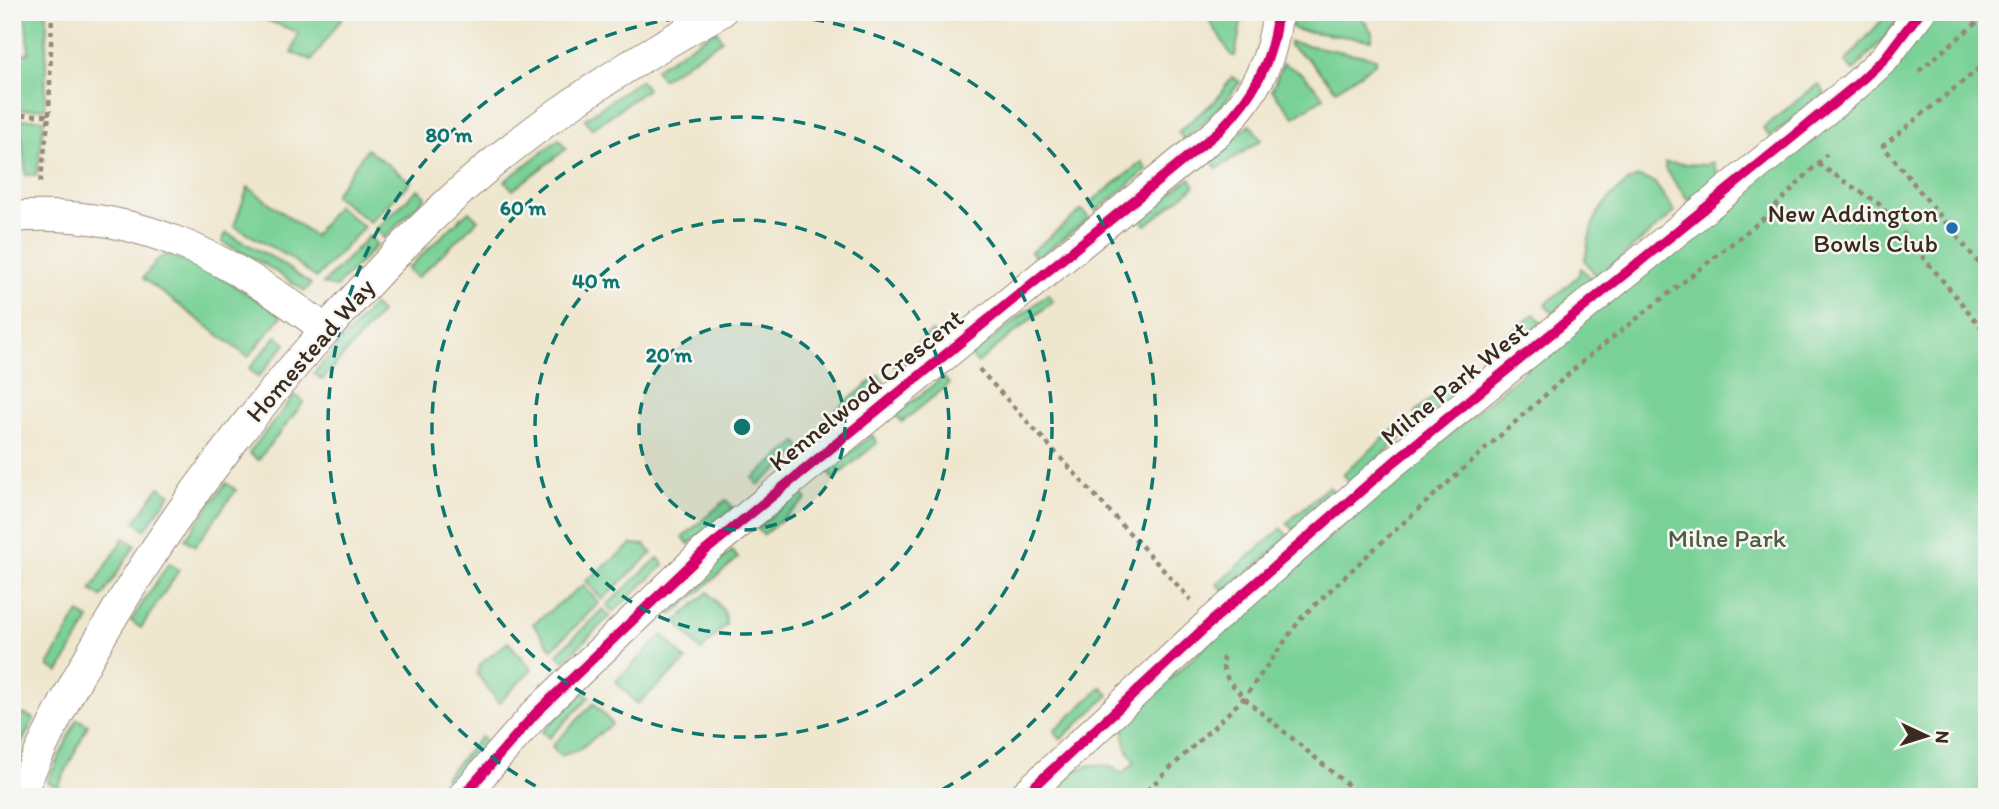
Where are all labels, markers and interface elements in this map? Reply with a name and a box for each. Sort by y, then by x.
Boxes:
text: 80 m [426,122,473,147]
text: 60 m [500,195,547,220]
place label: New Addington Bowls Club [1768,197,1938,259]
marker: New Addington Bowls Club [1944,220,1960,236]
text: 40 m [572,268,620,293]
street label: Homestead Way [239,271,381,429]
street label: Kennelwood Crescent [762,302,970,478]
street label: Milne Park West [1374,314,1534,452]
text: 20 m [646,342,693,367]
centre of rings [730,415,754,439]
park label: Milne Park [1668,522,1787,554]
north arrow [1890,700,1960,770]
text: N [1931,730,1954,744]

